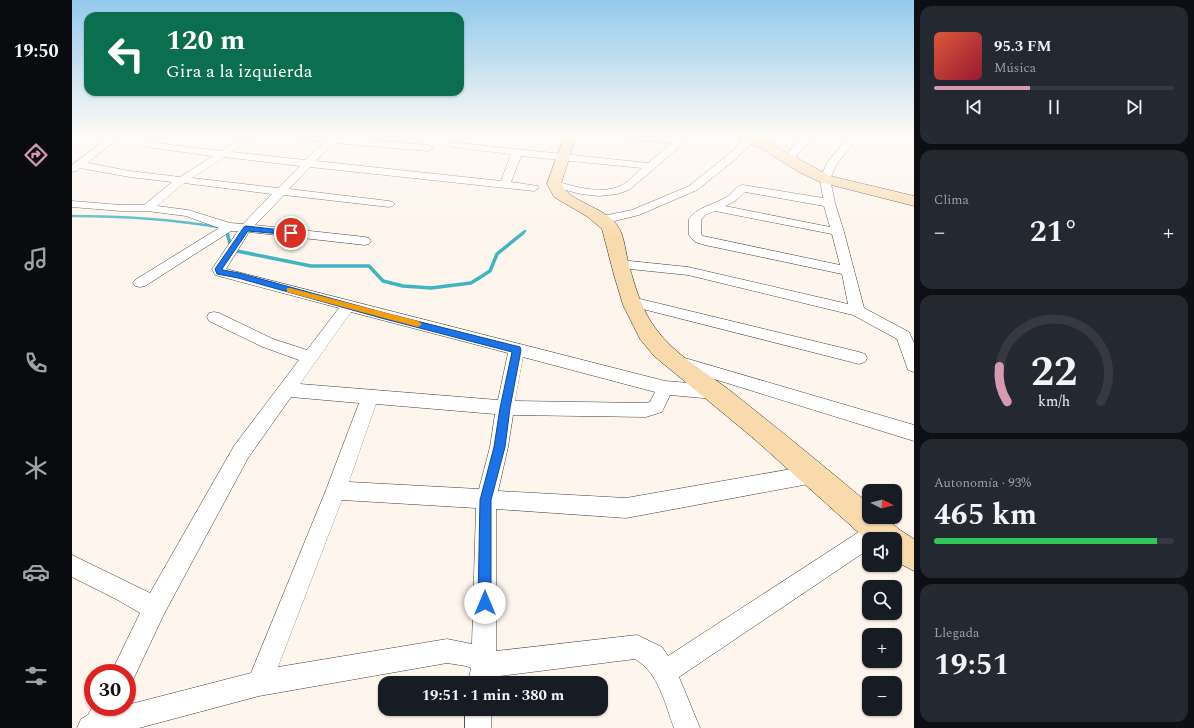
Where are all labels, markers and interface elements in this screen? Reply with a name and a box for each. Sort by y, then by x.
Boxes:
text: 120 m [166,19,245,62]
icon: left [100,28,152,80]
text: 95.3 FM [994,35,1051,58]
text: 19:50 [13,38,59,65]
text: Gira a la izquierda [166,58,313,85]
text: Música [994,58,1036,78]
icon: previous [963,96,985,118]
icon: pause [1043,96,1065,118]
icon: next [1123,96,1145,118]
icon: directions [22,141,50,169]
text: Clima [934,190,969,210]
text: 21° [1030,209,1078,255]
pin [274,216,308,250]
text: − [934,216,945,249]
text: + [1163,216,1174,249]
icon: arrive [280,222,302,244]
icon: music [22,245,50,273]
text: 22 [1031,341,1077,404]
icon: phone [22,349,50,377]
text: km/h [1038,391,1070,413]
icon: climate [22,454,50,482]
text: Autonomía · 93% [934,473,1031,493]
north arrow [862,484,902,524]
map controls [862,484,902,716]
text: 465 km [934,492,1037,538]
button: sound [862,532,902,572]
icon: car [22,558,50,586]
button: search [862,580,902,620]
position arrow [464,582,506,624]
text: Llegada [934,623,979,643]
button: + [862,628,902,668]
text: 19:51 [934,642,1009,688]
icon: filters [22,662,50,690]
speed limit sign: 30 [84,664,136,716]
button: − [862,676,902,716]
text: 19:51 · 1 min · 380 m [422,684,564,707]

